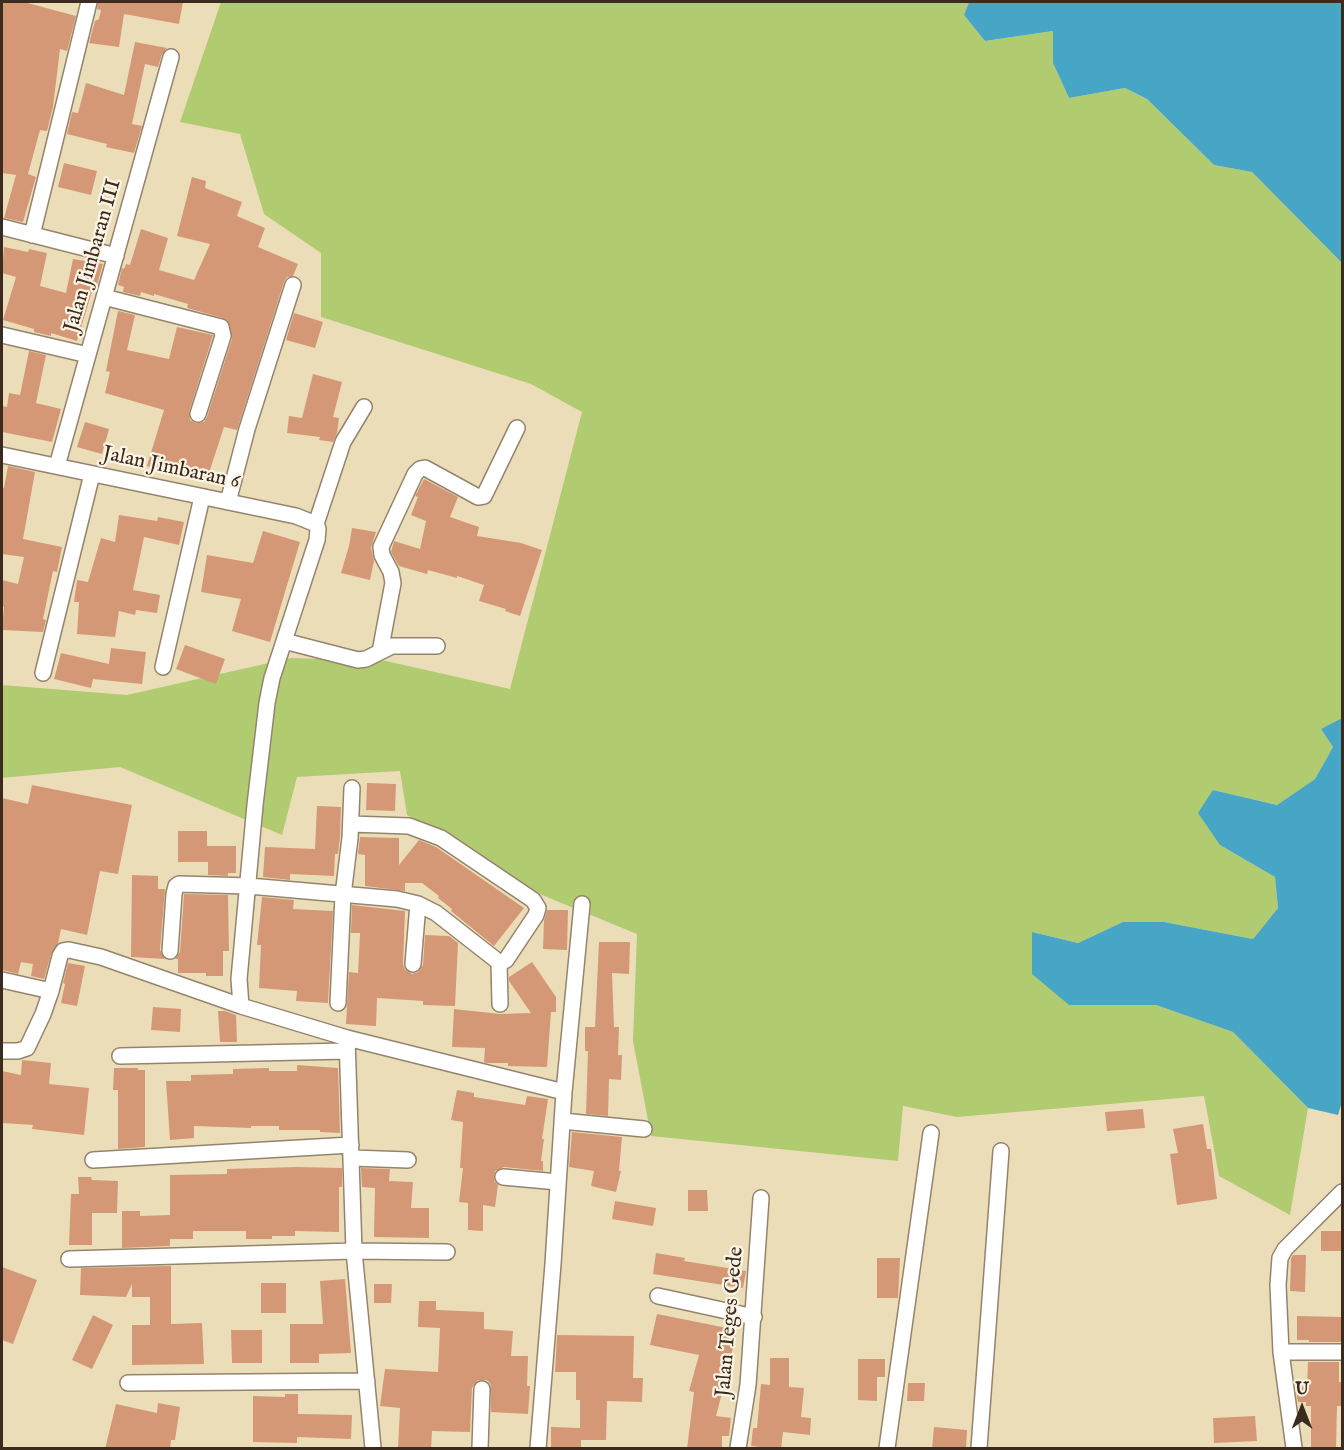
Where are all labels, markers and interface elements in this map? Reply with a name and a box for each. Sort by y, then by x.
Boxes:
street label: Jalan Jimbaran III [60,177,128,335]
street label: Jalan Jimbaran 6 [100,442,242,496]
street label: Jalan Teges Gede [712,1246,750,1398]
north arrow [1272,1378,1332,1438]
text: U [1295,1380,1309,1400]

